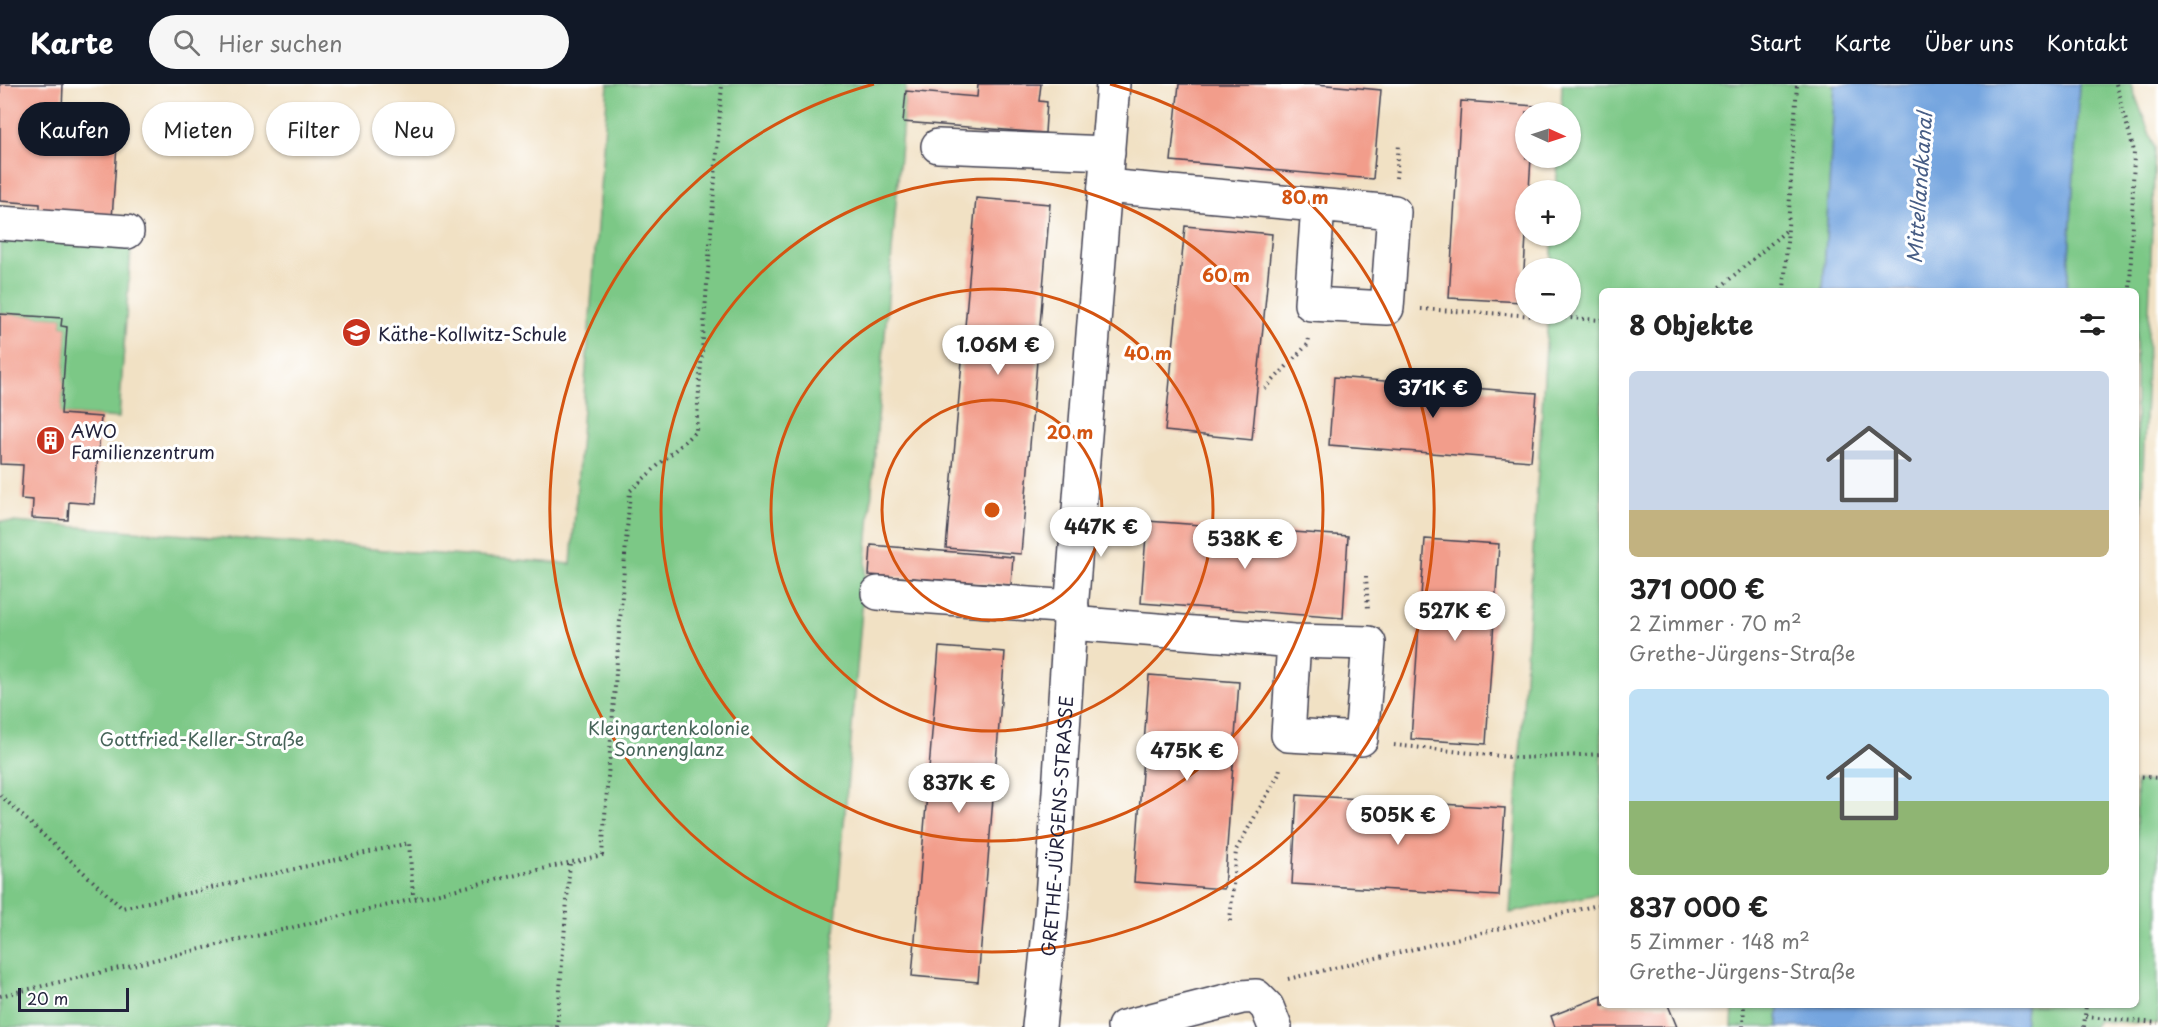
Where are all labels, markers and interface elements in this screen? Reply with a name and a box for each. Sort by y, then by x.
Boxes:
search box [149,15,569,69]
text: Karte [30,21,113,64]
icon: search [170,26,203,59]
text: Hier suchen [218,26,343,59]
text: Start [1749,26,1801,58]
text: Karte [1834,26,1891,58]
text: Über uns [1924,26,2014,58]
text: Kontakt [2047,26,2128,58]
chip: Kaufen [18,102,130,156]
chip: Mieten [142,102,254,156]
chip: Filter [266,102,360,156]
chip: Neu [372,102,455,156]
north arrow [1515,102,1581,168]
map controls [1515,102,1581,324]
water label: Mittellandkanal [1899,108,1939,265]
button: + [1515,180,1581,246]
text: 80 m [1281,183,1329,210]
button: − [1515,258,1581,324]
text: 60 m [1202,261,1250,288]
text: 8 Objekte [1629,305,1753,344]
icon: filters [2076,308,2109,341]
school or university icon: Käthe-Kollwitz-Schule [341,317,373,349]
place label: Käthe-Kollwitz-Schule [378,320,567,347]
pin: 1.06M € [943,325,1053,376]
text: 1.06M € [956,329,1040,359]
text: 40 m [1124,339,1172,366]
pin: 371K € [1384,368,1482,419]
text: 371K € [1398,372,1468,402]
icon: home [1815,410,1923,518]
place label: AWO Familienzentrum [71,417,215,465]
text: 20 m [1047,418,1093,445]
building icon: AWO Familienzentrum [34,424,66,456]
centre of rings [982,500,1002,520]
pin: 447K € [1052,507,1150,558]
text: 447K € [1064,511,1138,541]
pin: 538K € [1196,519,1294,570]
text: 538K € [1207,523,1283,553]
text: 371 000 € [1629,569,1765,608]
pin: 527K € [1406,591,1504,642]
text: 527K € [1418,595,1492,625]
text: 2 Zimmer · 70 m² [1629,608,1802,638]
text: Grethe-Jürgens-Straße [1629,638,1855,668]
street label: GRETHE-JÜRGENS-STRASSE [1033,694,1079,958]
park label: Kleingartenkolonie Sonnenglanz [588,714,750,762]
park label: Gottfried-Keller-Straße [100,725,304,752]
icon: home [1815,728,1923,836]
pin: 475K € [1138,731,1236,782]
text: 475K € [1150,735,1224,765]
pin: 837K € [910,763,1008,814]
text: 837K € [922,767,996,797]
pin: 505K € [1349,795,1447,846]
text: 505K € [1360,799,1436,829]
text: 837 000 € [1629,887,1768,926]
text: 5 Zimmer · 148 m² [1629,926,1810,956]
text: Grethe-Jürgens-Straße [1629,956,1855,986]
scale bar [18,985,129,1012]
text: 20 m [27,986,68,1010]

